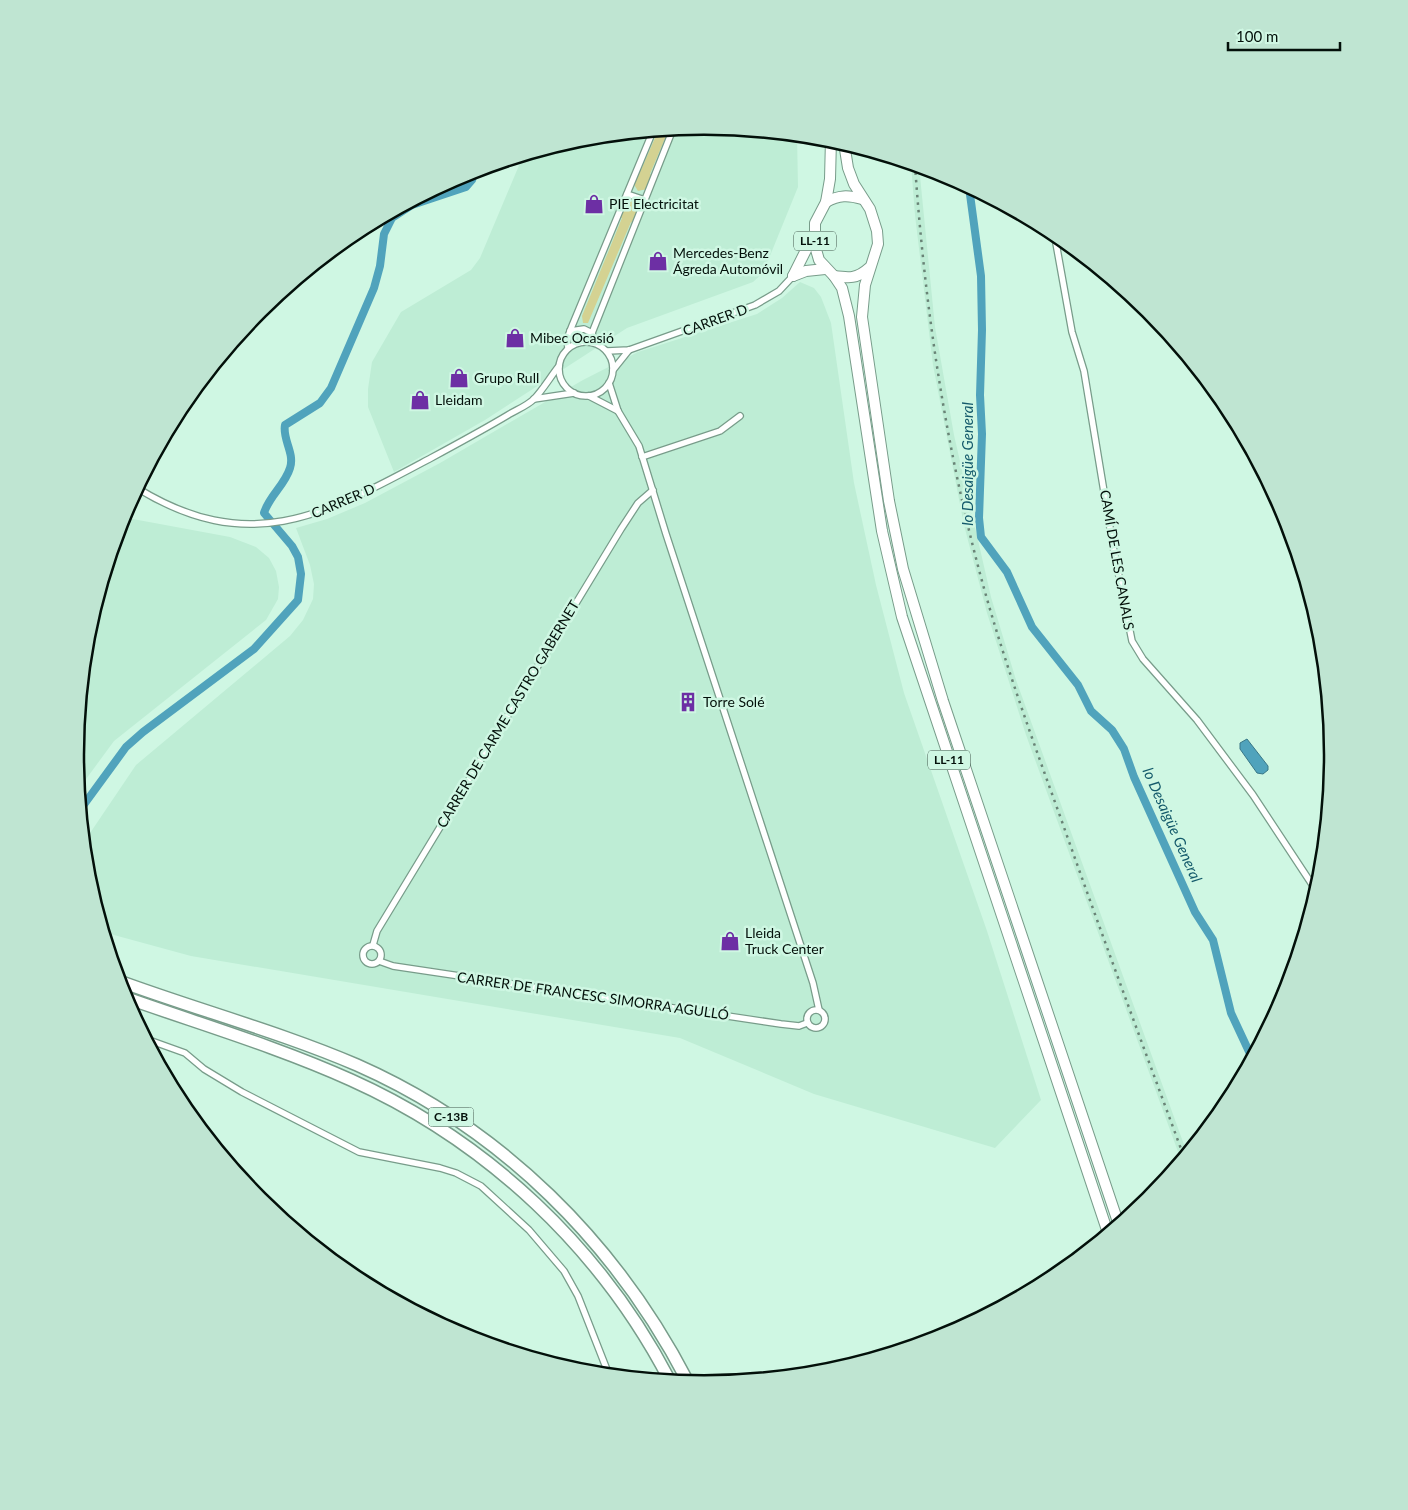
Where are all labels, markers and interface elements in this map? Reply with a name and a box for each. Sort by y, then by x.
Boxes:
scale bar [1228,20,1340,52]
text: 100 m [1236,27,1278,45]
shop icon: PIE Electricitat [583,193,605,215]
place label: PIE Electricitat [609,195,699,212]
road number: LL-11 [794,232,836,250]
place label: Mercedes-Benz Ágreda Automóvil [673,244,783,277]
shop icon: Mercedes-Benz Ágreda Automóvil [647,250,669,272]
street label: CARRER D [680,300,749,339]
shop icon: Mibec Ocasió [504,327,526,349]
place label: Mibec Ocasió [530,329,614,346]
shop icon: Grupo Rull [448,367,470,389]
place label: Grupo Rull [474,369,539,386]
shop icon: Lleidam [409,389,431,411]
place label: Lleidam [435,391,483,408]
water label: lo Desaigüe General [958,402,976,526]
street label: CARRER D [308,480,377,522]
street label: CAMÍ DE LES CANALS [1097,489,1138,631]
street label: CARRER DE CARME CASTRO GABERNET [433,596,583,830]
building icon: Torre Solé [677,691,699,713]
place label: Torre Solé [703,693,765,710]
road number: LL-11 [928,750,970,770]
water label: lo Desaigüe General [1140,764,1207,885]
place label: Lleida Truck Center [745,924,824,957]
shop icon: Lleida Truck Center [719,930,741,952]
street label: CARRER DE FRANCESC SIMORRA AGULLÓ [456,968,730,1023]
road number: C-13B [428,1108,474,1126]

